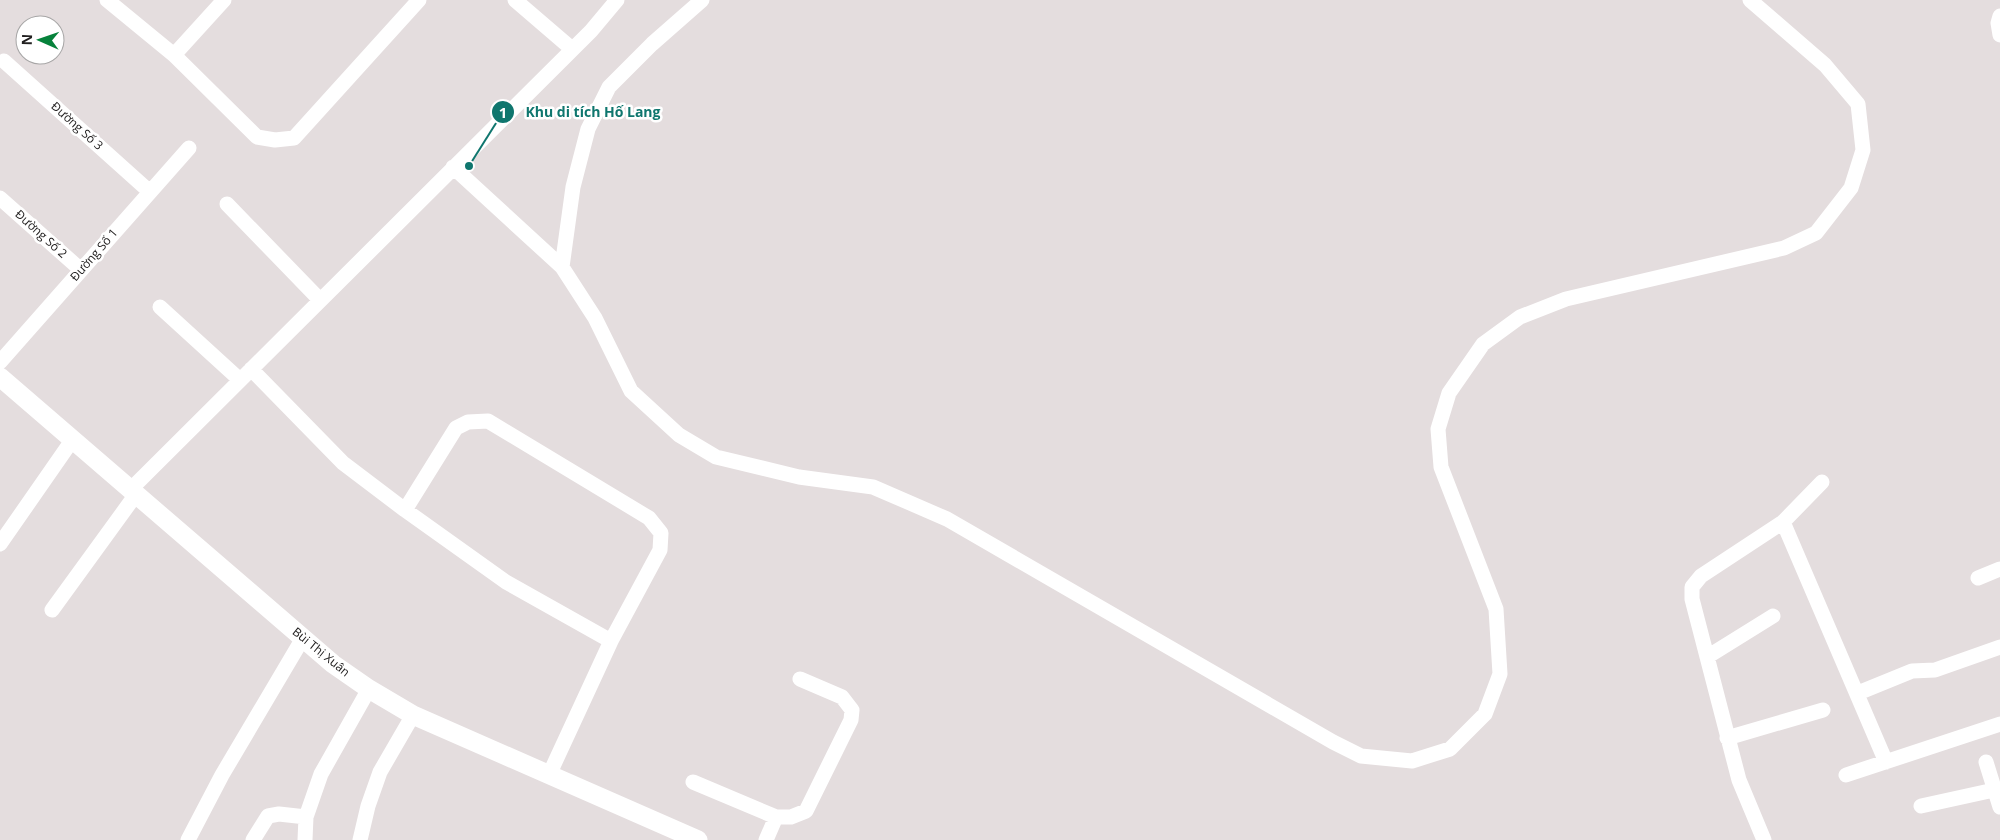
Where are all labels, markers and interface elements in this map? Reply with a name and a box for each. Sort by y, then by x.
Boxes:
north arrow [15,15,65,65]
text: N [17,34,36,46]
street label: Đường Số 3 [48,98,107,154]
callout: Khu di tích Hố Lang [490,98,670,127]
text: 1 [499,102,507,122]
text: Khu di tích Hố Lang [526,102,661,121]
street label: Đường Số 2 [12,206,71,262]
street label: Đường Số 1 [66,225,121,285]
street label: Bùi Thị Xuân [289,623,354,680]

